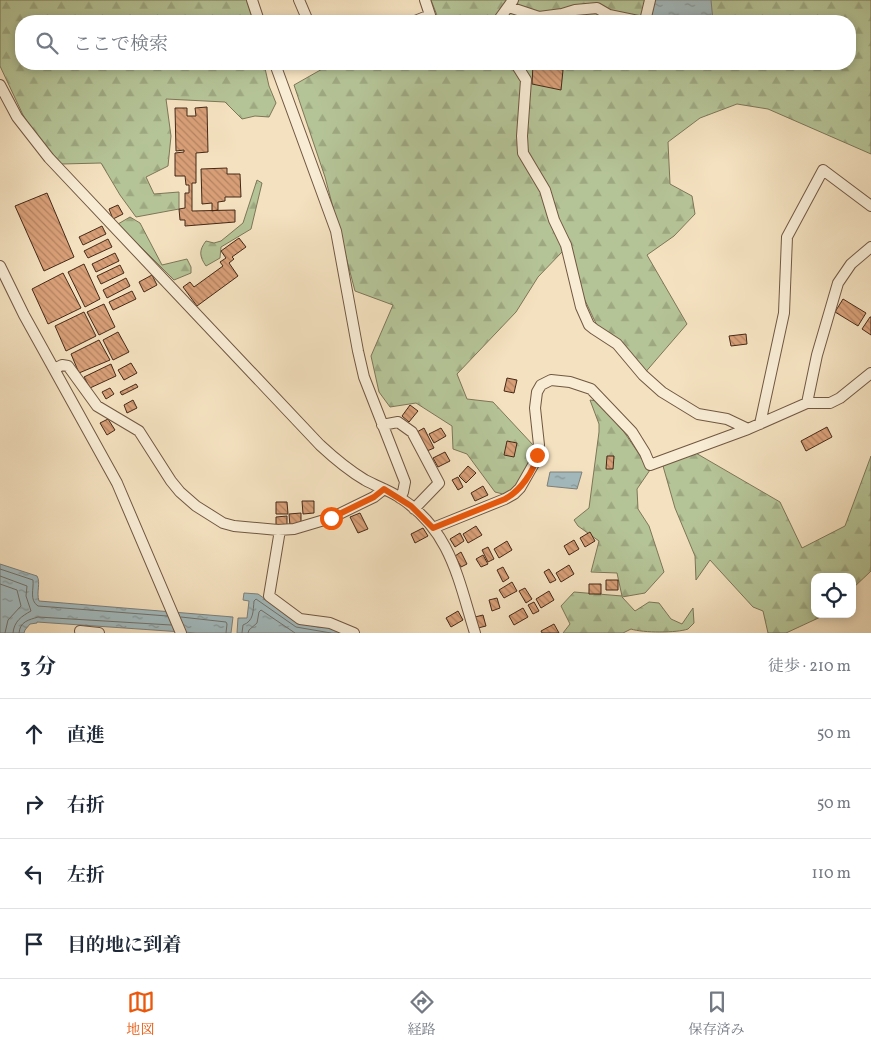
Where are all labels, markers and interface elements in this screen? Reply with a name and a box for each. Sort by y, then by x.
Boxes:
search box [15,15,856,70]
icon: search [33,29,61,57]
text: ここで検索 [73,32,168,58]
route end [526,444,549,467]
route start [320,507,343,530]
map controls [811,573,856,618]
button: locate [811,573,856,618]
text: 3 分 [20,653,56,682]
text: 徒歩 · 210 m [768,656,851,678]
icon: ahead [20,720,48,748]
text: 直進 [67,723,105,749]
text: 50 m [817,723,851,745]
icon: right [20,790,48,818]
text: 右折 [67,793,105,819]
text: 50 m [817,793,851,815]
icon: left [20,860,48,888]
text: 左折 [67,863,105,889]
text: 110 m [812,863,851,885]
icon: arrive [20,930,48,958]
text: 目的地に到着 [67,933,181,959]
tab: 地図 [127,988,155,1040]
tab: 経路 [408,988,436,1040]
tab: 保存済み [689,988,745,1040]

